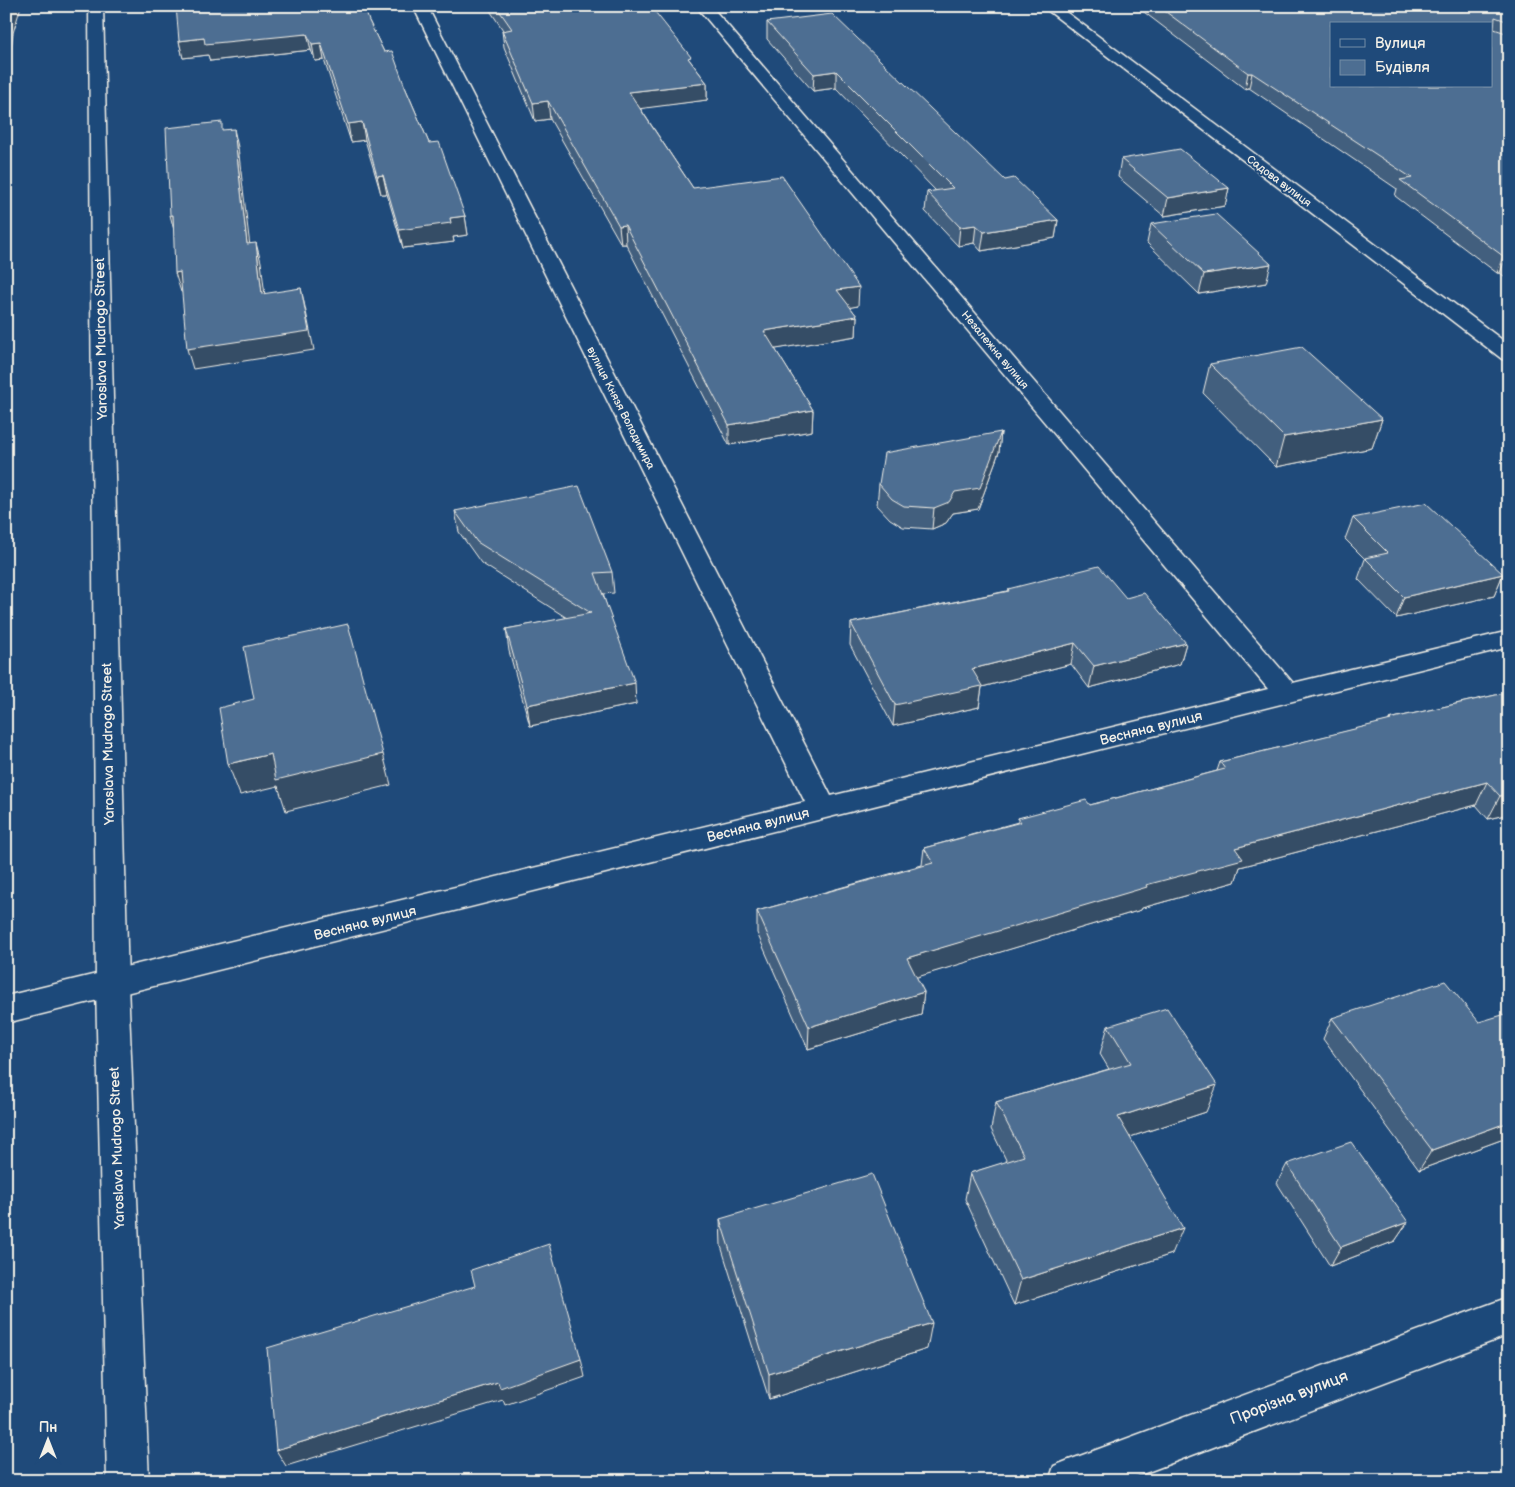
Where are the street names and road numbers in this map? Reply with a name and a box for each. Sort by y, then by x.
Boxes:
street label: Садова вулиця [1244,153,1314,209]
street label: Yaroslava Mudrogo Street [91,257,111,421]
street label: Незалежна вулиця [959,308,1031,392]
street label: вулиця Князя Володимира [584,345,658,472]
street label: Yaroslava Mudrogo Street [98,662,118,826]
street label: Весняна вулиця [1098,707,1204,749]
street label: Весняна вулиця [705,804,811,846]
street label: Весняна вулиця [312,902,418,944]
street label: Yaroslava Mudrogo Street [106,1066,128,1230]
street label: Прорізна вулиця [1227,1367,1351,1429]

